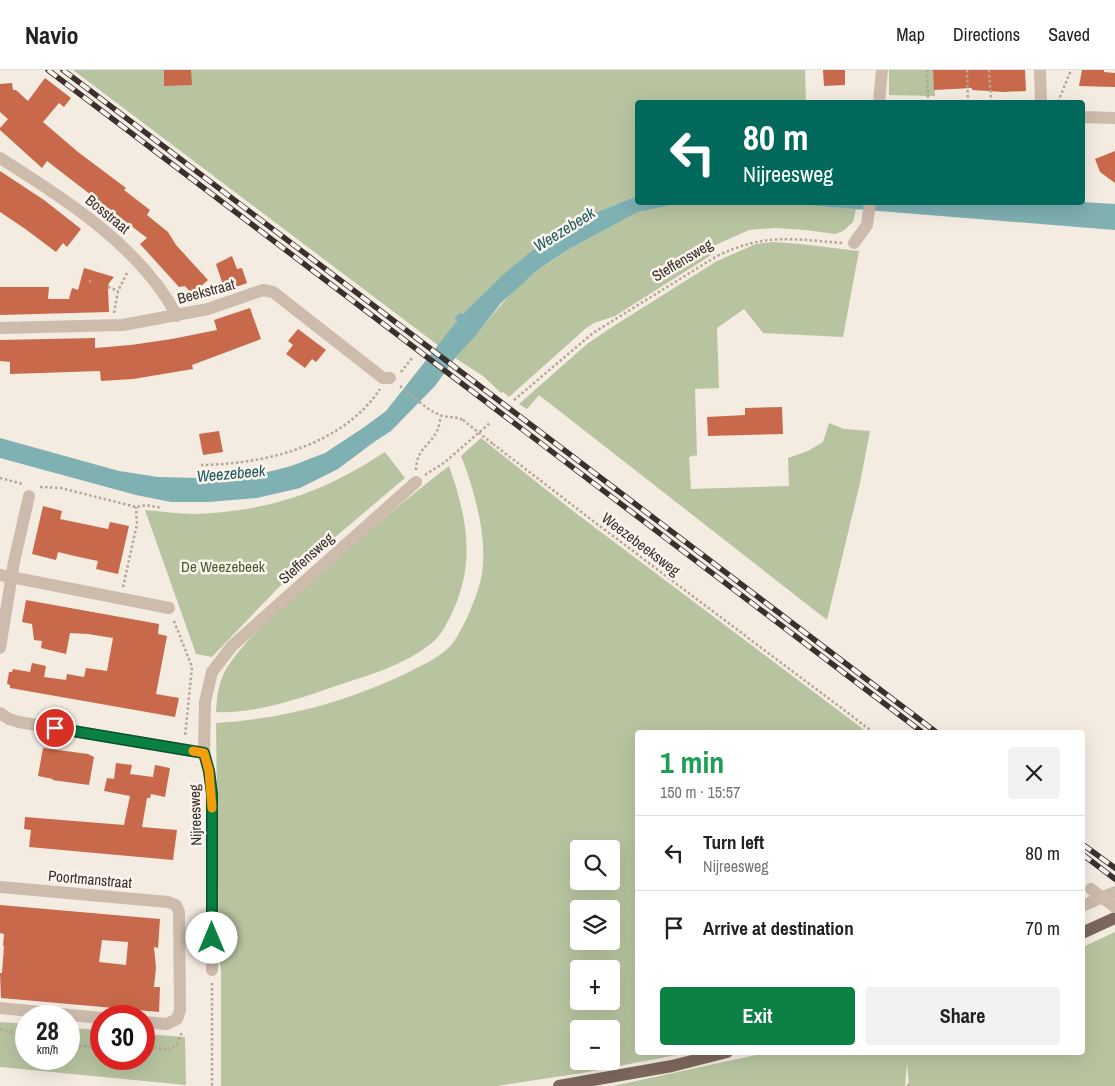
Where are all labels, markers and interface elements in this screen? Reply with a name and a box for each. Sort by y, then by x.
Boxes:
text: Navio [25,19,79,51]
text: Map [896,22,925,47]
text: Directions [953,22,1020,47]
text: Saved [1048,22,1090,47]
text: 80 m [743,114,808,161]
icon: left [660,120,725,185]
text: Nijreesweg [743,159,833,189]
street label: Bosstraat [81,189,135,239]
water label: Weezebeek [529,201,599,257]
street label: Steffensweg [648,234,716,286]
street label: Beekstraat [175,273,238,309]
water label: Weezebeek [196,459,267,487]
street label: Weezebeeksweg [597,507,685,581]
street label: Steffensweg [274,528,338,588]
park label: De Weezebeek [181,556,266,577]
pin [34,707,76,749]
icon: arrive [41,714,69,742]
text: 1 min [660,742,724,782]
button: close [1008,747,1060,799]
text: 150 m · 15:57 [660,781,740,803]
street label: Nijreesweg [183,784,207,846]
text: Turn left [703,829,764,855]
icon: left [660,839,688,867]
map controls [570,840,620,1070]
button: search [570,840,620,890]
text: 80 m [1025,840,1060,866]
text: Nijreesweg [703,855,769,877]
street label: Poortmanstraat [47,865,133,893]
button: layers [570,900,620,950]
position arrow [185,911,237,963]
icon: arrive [660,914,688,942]
text: Arrive at destination [703,915,854,941]
text: 70 m [1025,915,1060,941]
button: + [570,960,620,1010]
button: Exit [660,987,855,1045]
button: Share [865,987,1060,1045]
speed limit sign: 30 [90,1005,155,1070]
text: 28 [36,1014,59,1048]
button: − [570,1020,620,1070]
text: km/h [37,1042,58,1058]

